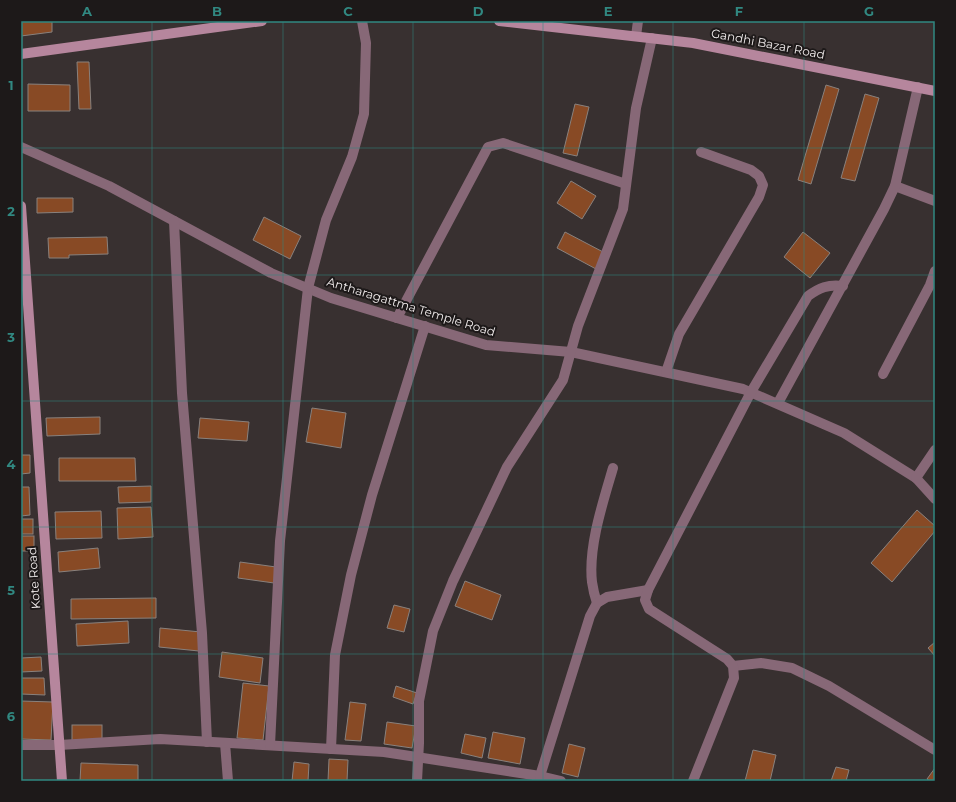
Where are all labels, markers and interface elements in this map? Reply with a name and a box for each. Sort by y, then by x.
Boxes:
text: A [81,3,93,19]
text: B [212,3,222,19]
text: C [343,3,353,19]
text: D [473,3,484,19]
text: E [604,3,613,19]
text: F [735,3,743,19]
text: G [864,3,874,19]
street label: Gandhi Bazar Road [710,25,826,62]
text: 1 [8,77,14,93]
text: 2 [7,203,15,219]
street label: Antharagattma Temple Road [325,274,497,339]
text: 3 [6,329,15,345]
text: 4 [7,456,16,472]
street label: Kote Road [24,546,43,610]
text: 5 [7,582,15,598]
text: 6 [7,708,16,724]

